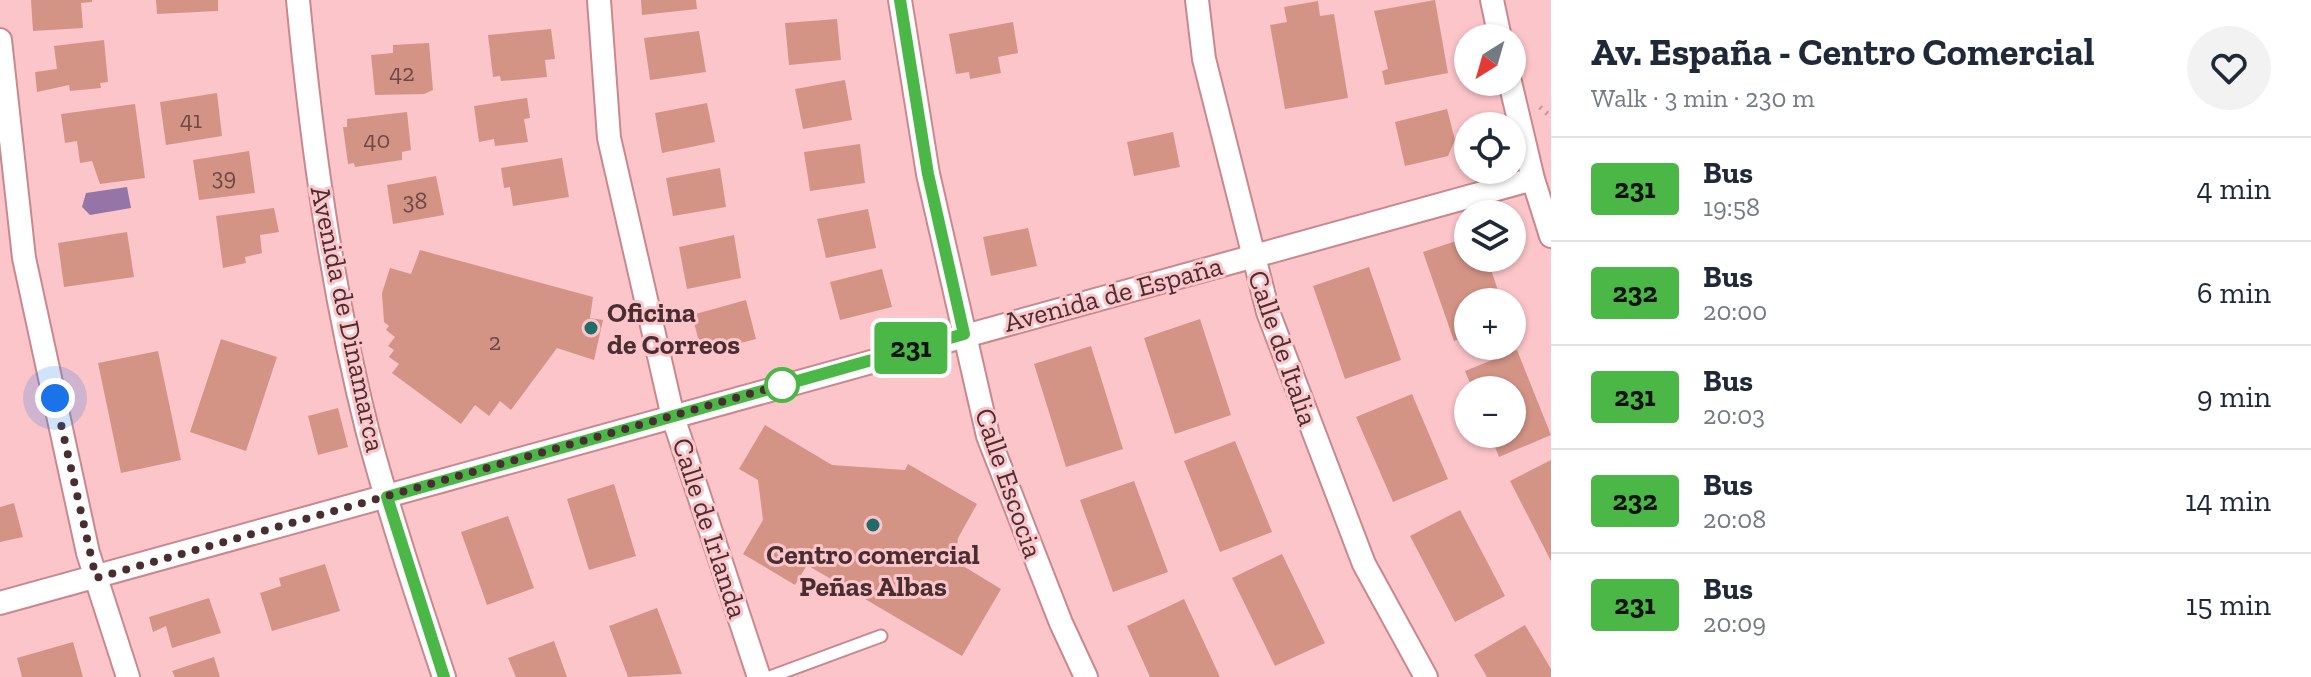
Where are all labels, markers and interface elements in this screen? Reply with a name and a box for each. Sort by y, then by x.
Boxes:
north arrow [1454,24,1526,96]
map controls [1454,24,1526,448]
button: heart [2187,26,2271,110]
text: Av. España - Centro Comercial [1591,29,2094,75]
house number: 42 [389,58,415,87]
text: Walk · 3 min · 230 m [1591,82,1815,114]
house number: 41 [180,105,202,134]
button: locate [1454,112,1526,184]
house number: 40 [364,125,390,154]
text: Bus [1703,155,1753,191]
house number: 39 [212,162,236,191]
text: 4 min [2197,171,2271,207]
text: 231 [1614,172,1656,205]
street label: Avenida de Dinamarca [304,183,392,455]
house number: 38 [403,186,427,215]
text: 19:58 [1703,191,1760,223]
button: layers [1454,200,1526,272]
street label: Avenida de España [1000,249,1226,339]
text: Bus [1703,259,1753,295]
street label: Calle de Italia [1241,266,1325,430]
text: 6 min [2197,275,2271,311]
text: 232 [1613,276,1658,309]
button: + [1454,288,1526,360]
text: 20:00 [1703,295,1767,327]
place label: Oficina de Correos [607,296,740,361]
marker: Oficina de Correos [582,319,600,337]
line badge: 231 [865,322,957,374]
house number: 2 [489,327,501,356]
text: 231 [890,331,932,364]
text: Bus [1703,363,1753,399]
unlabelled marker [765,368,799,402]
button: − [1454,376,1526,448]
your location [35,378,75,418]
text: 9 min [2197,379,2271,415]
text: 231 [1614,380,1656,413]
text: 20:03 [1703,399,1765,431]
street label: Calle Escocia [968,404,1050,563]
street label: Calle de Irlanda [665,434,755,623]
text: Bus [1703,467,1753,503]
text: 14 min [2185,483,2271,519]
text: 232 [1613,484,1658,517]
text: 20:08 [1703,503,1766,535]
marker: Centro comercial Peñas Albas [864,516,882,534]
place label: Centro comercial Peñas Albas [766,538,980,603]
text: Bus [1703,571,1753,607]
text: 15 min [2186,587,2271,623]
text: 231 [1614,588,1656,621]
text: 20:09 [1703,607,1766,639]

